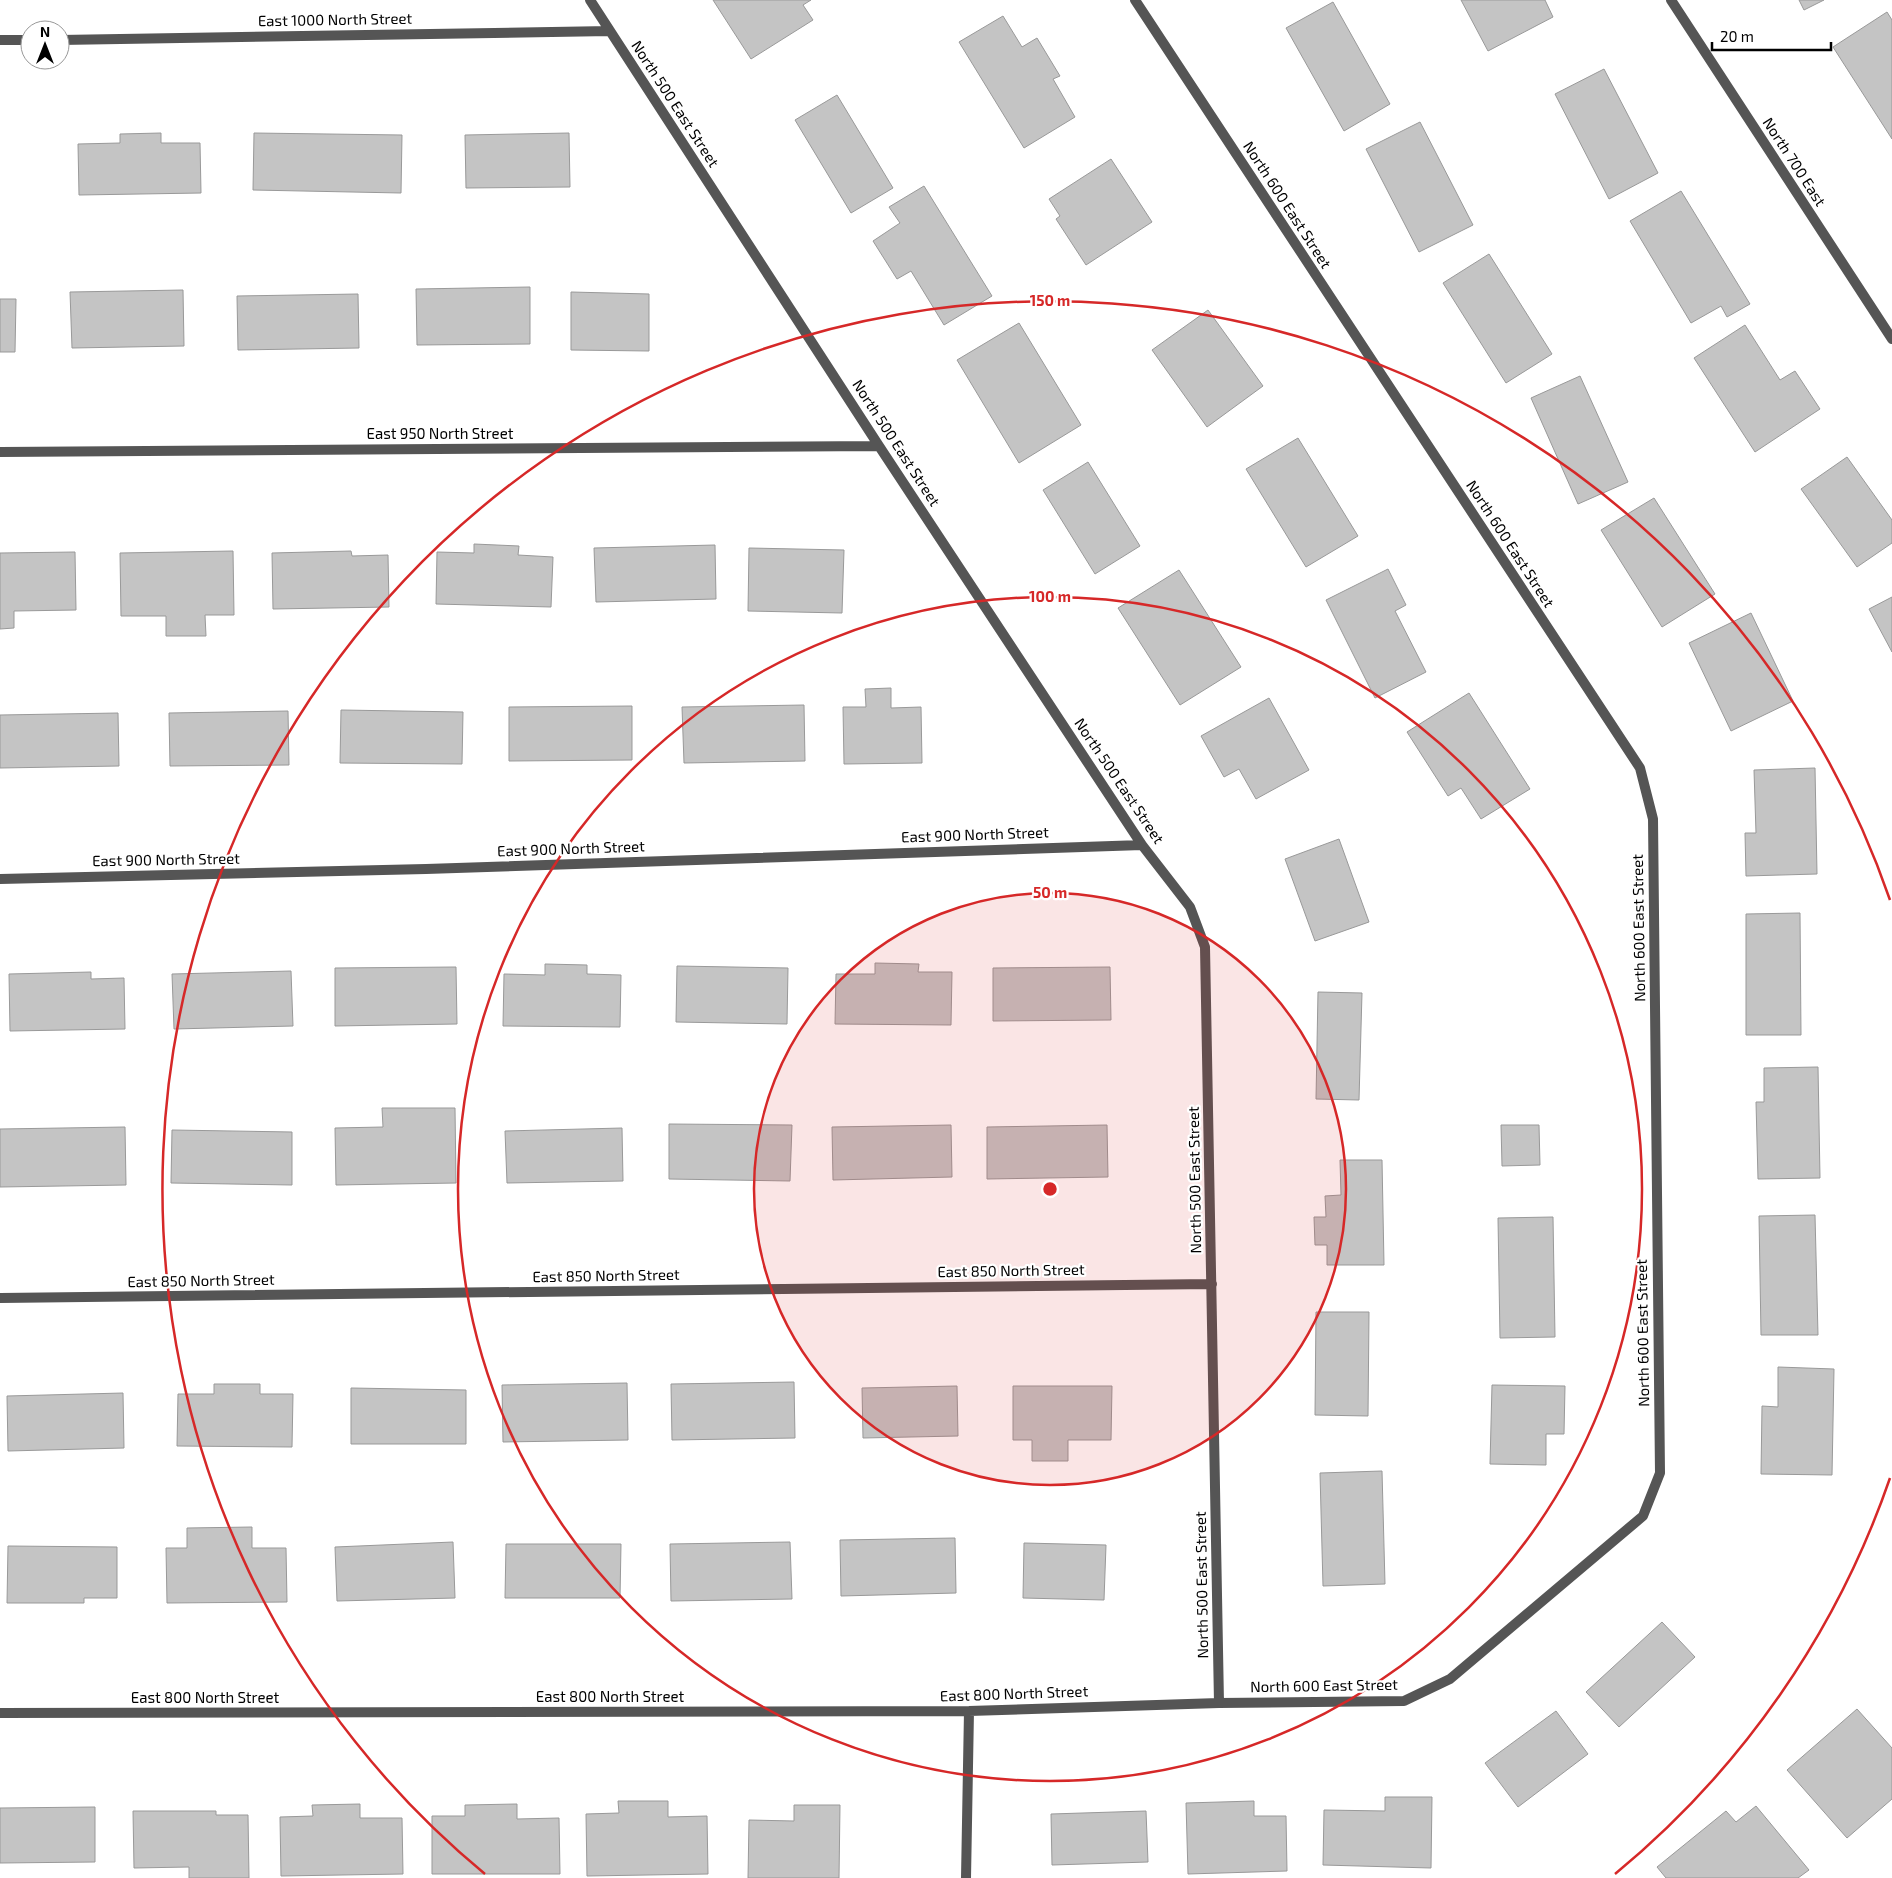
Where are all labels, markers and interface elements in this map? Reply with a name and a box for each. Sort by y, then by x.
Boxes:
street label: East 1000 North Street [258,9,413,29]
north arrow [20,20,70,70]
scale bar [1712,20,1831,52]
text: N [40,23,50,40]
text: 20 m [1720,27,1754,45]
street label: North 500 East Street [628,37,724,170]
street label: North 700 East [1760,114,1830,209]
street label: North 600 East Street [1240,138,1336,272]
text: 150 m [1030,291,1070,309]
street label: North 500 East Street [849,376,945,509]
street label: East 950 North Street [367,424,514,442]
street label: North 600 East Street [1463,477,1559,611]
text: 100 m [1029,587,1071,605]
street label: North 500 East Street [1071,714,1169,847]
street label: East 900 North Street [901,822,1049,846]
street label: East 900 North Street [497,836,645,860]
street label: East 900 North Street [92,849,240,869]
street label: North 600 East Street [1628,854,1648,1002]
text: 50 m [1033,883,1067,901]
street label: North 500 East Street [1184,1106,1204,1254]
centre of rings [1041,1180,1059,1198]
street label: North 600 East Street [1632,1259,1652,1407]
street label: East 850 North Street [937,1260,1085,1280]
street label: East 850 North Street [532,1265,680,1285]
street label: East 850 North Street [127,1270,275,1290]
street label: North 500 East Street [1191,1511,1211,1659]
street label: North 600 East Street [1250,1675,1398,1695]
street label: East 800 North Street [939,1681,1089,1705]
street label: East 800 North Street [536,1687,684,1705]
street label: East 800 North Street [131,1688,279,1706]

